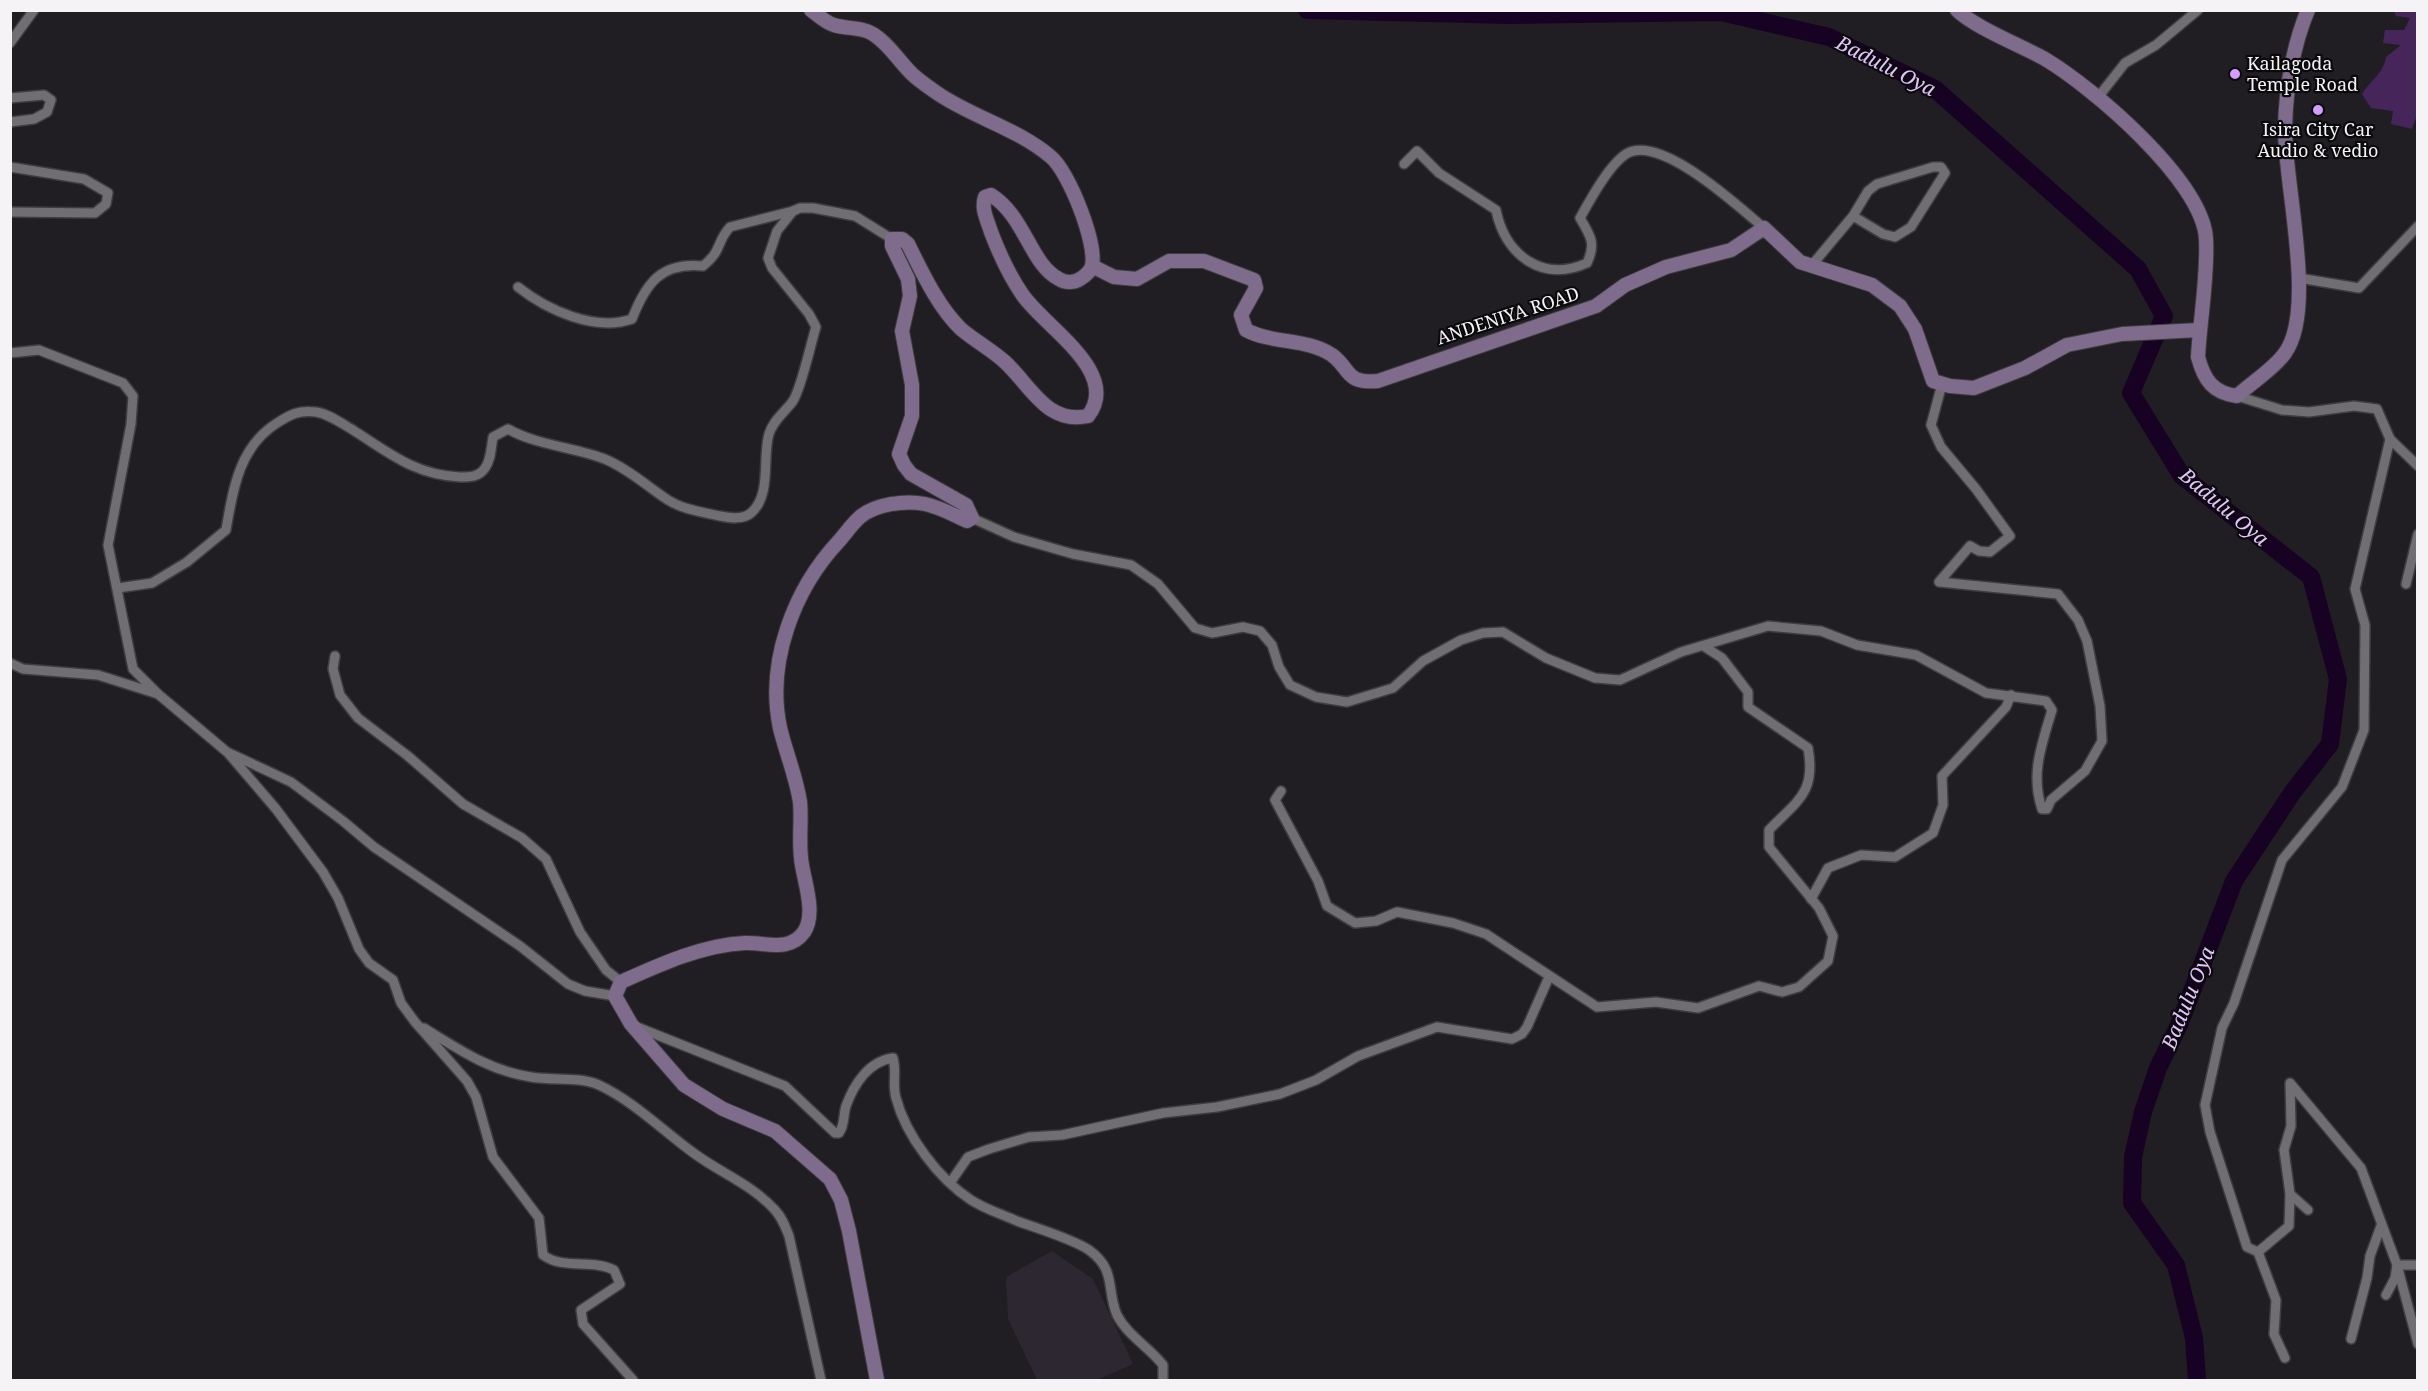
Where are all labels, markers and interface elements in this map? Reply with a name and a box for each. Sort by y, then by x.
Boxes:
water label: Badulu Oya [1831,28,1941,102]
place label: Kailagoda Temple Road [2247,51,2358,96]
marker: Kailagoda Temple Road [2228,67,2242,81]
marker: Isira City Car Audio & vedio [2311,103,2325,117]
place label: Isira City Car Audio & vedio [2258,117,2378,162]
street label: ANDENIYA ROAD [1433,281,1582,349]
water label: Badulu Oya [2173,461,2275,552]
water label: Badulu Oya [2154,942,2221,1054]

